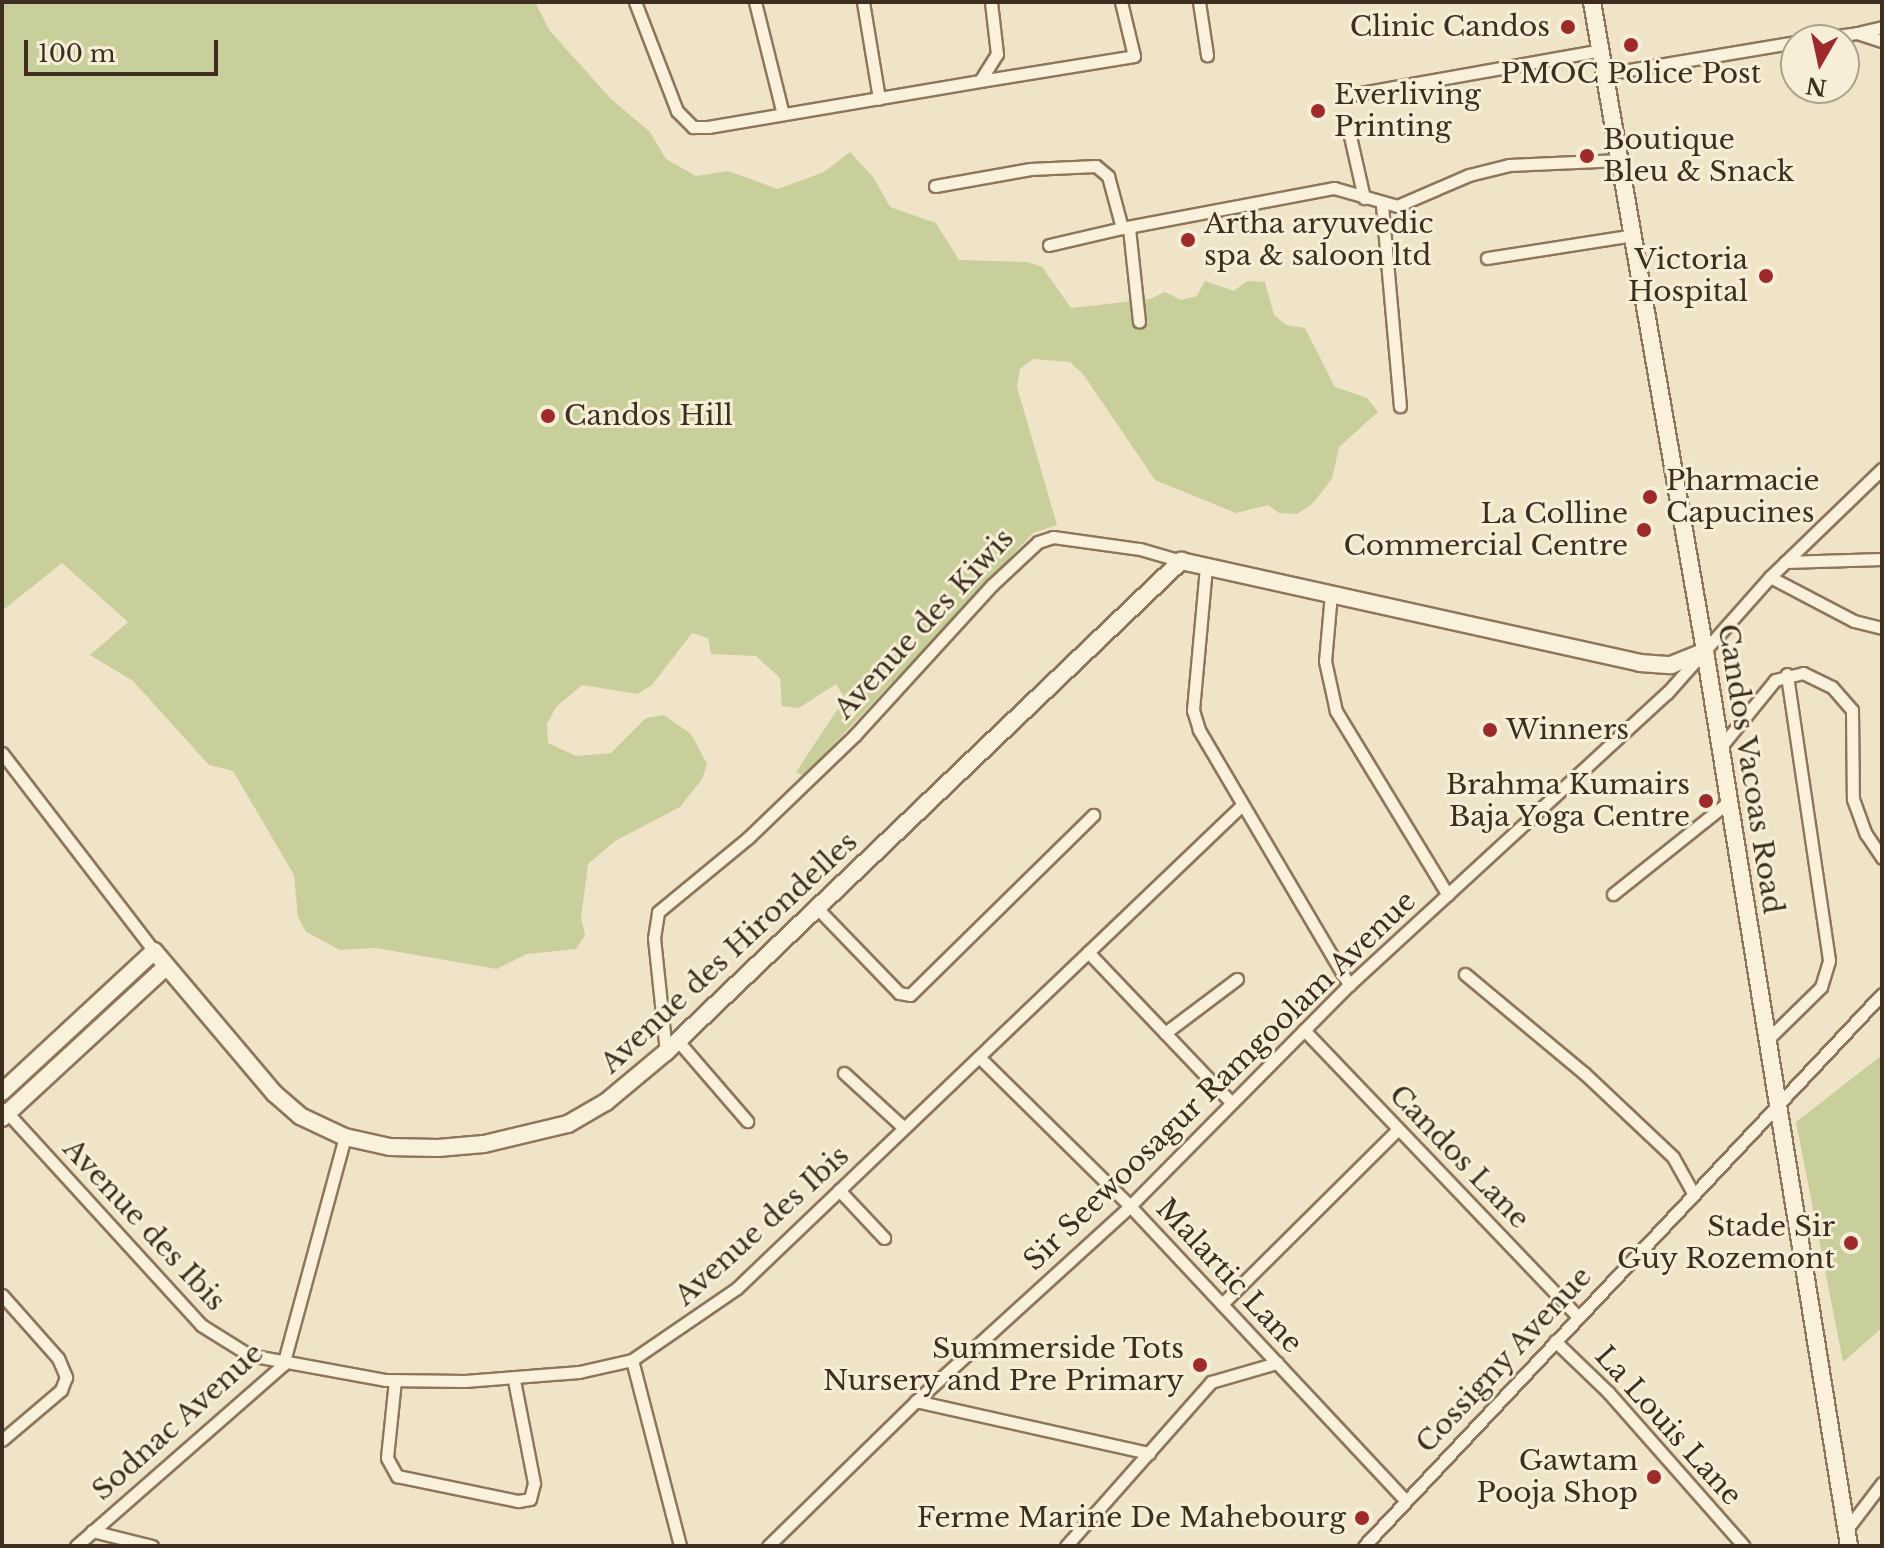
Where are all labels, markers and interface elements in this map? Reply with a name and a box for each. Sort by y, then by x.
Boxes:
place label: Clinic Candos [1350,10,1550,44]
marker: Clinic Candos [1557,16,1579,38]
scale bar [28,24,222,74]
north arrow [1780,24,1860,104]
marker: PMOC Police Post [1622,36,1640,54]
text: 100 m [38,39,116,68]
place label: PMOC Police Post [1501,57,1761,91]
text: N [1804,71,1829,101]
place label: Everliving Printing [1334,78,1481,144]
marker: Everliving Printing [1309,102,1327,120]
place label: Boutique Bleu & Snack [1603,123,1794,189]
marker: Boutique Bleu & Snack [1578,147,1596,165]
place label: Artha aryuvedic spa & saloon ltd [1204,207,1434,273]
marker: Artha aryuvedic spa & saloon ltd [1179,231,1197,249]
place label: Victoria Hospital [1628,243,1748,309]
marker: Victoria Hospital [1755,265,1777,287]
place label: Candos Hill [564,399,733,433]
marker: Candos Hill [539,407,557,425]
place label: Pharmacie Capucines [1666,464,1820,530]
marker: Pharmacie Capucines [1641,488,1659,506]
place label: La Colline Commercial Centre [1343,497,1628,563]
marker: La Colline Commercial Centre [1635,521,1653,539]
street label: Avenue des Kiwis [827,522,1021,726]
street label: Candos Vacoas Road [1710,621,1790,917]
place label: Winners [1506,713,1629,747]
marker: Winners [1481,721,1499,739]
place label: Brahma Kumairs Baja Yoga Centre [1445,768,1690,834]
marker: Brahma Kumairs Baja Yoga Centre [1697,792,1715,810]
street label: Avenue des Hirondelles [594,825,864,1081]
street label: Sir Seewoosagur Ramgoolam Avenue [1016,883,1424,1279]
street label: Candos Lane [1382,1078,1536,1236]
street label: Avenue des Ibis [56,1132,232,1318]
street label: Avenue des Ibis [668,1139,856,1313]
street label: Malartic Lane [1149,1192,1309,1360]
place label: Stade Sir Guy Rozemont [1616,1210,1835,1276]
marker: Stade Sir Guy Rozemont [1842,1234,1860,1252]
street label: Cossigny Avenue [1409,1259,1599,1461]
place label: Summerside Tots Nursery and Pre Primary [822,1332,1184,1398]
street label: Sodnac Avenue [85,1336,271,1508]
street label: La Louis Lane [1588,1339,1748,1513]
marker: Summerside Tots Nursery and Pre Primary [1191,1356,1209,1374]
place label: Gawtam Pooja Shop [1476,1444,1638,1510]
marker: Gawtam Pooja Shop [1645,1468,1663,1486]
place label: Ferme Marine De Mahebourg [917,1501,1346,1535]
marker: Ferme Marine De Mahebourg [1353,1509,1371,1527]

